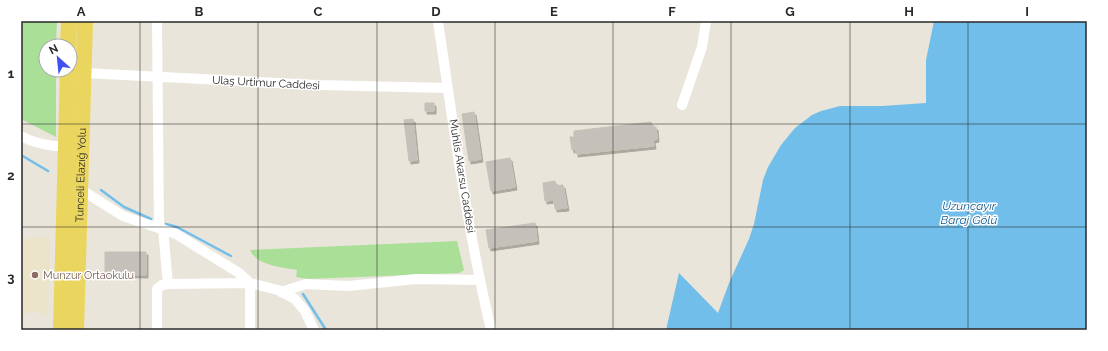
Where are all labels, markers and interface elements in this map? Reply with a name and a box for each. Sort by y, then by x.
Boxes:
text: A [77,4,86,19]
text: B [195,4,204,19]
text: C [314,4,323,19]
text: D [431,4,441,19]
text: E [550,4,558,19]
text: F [668,4,676,19]
text: G [785,4,795,19]
text: H [904,4,914,19]
text: I [1025,4,1029,19]
north arrow [38,38,78,78]
text: N [47,42,60,57]
text: 1 [8,66,15,81]
street label: Ulaş Urtimur Caddesi [212,74,320,92]
street label: Muhlis Akarsu Caddesi [447,118,477,234]
street label: Tunceli Elazığ Yolu [73,128,88,222]
text: 2 [7,168,15,183]
water label: Uzunçayır Baraj Gölü [941,199,998,227]
place label: Munzur Ortaokulu [43,269,134,282]
text: 3 [7,270,15,285]
marker: Munzur Ortaokulu [30,270,40,280]

